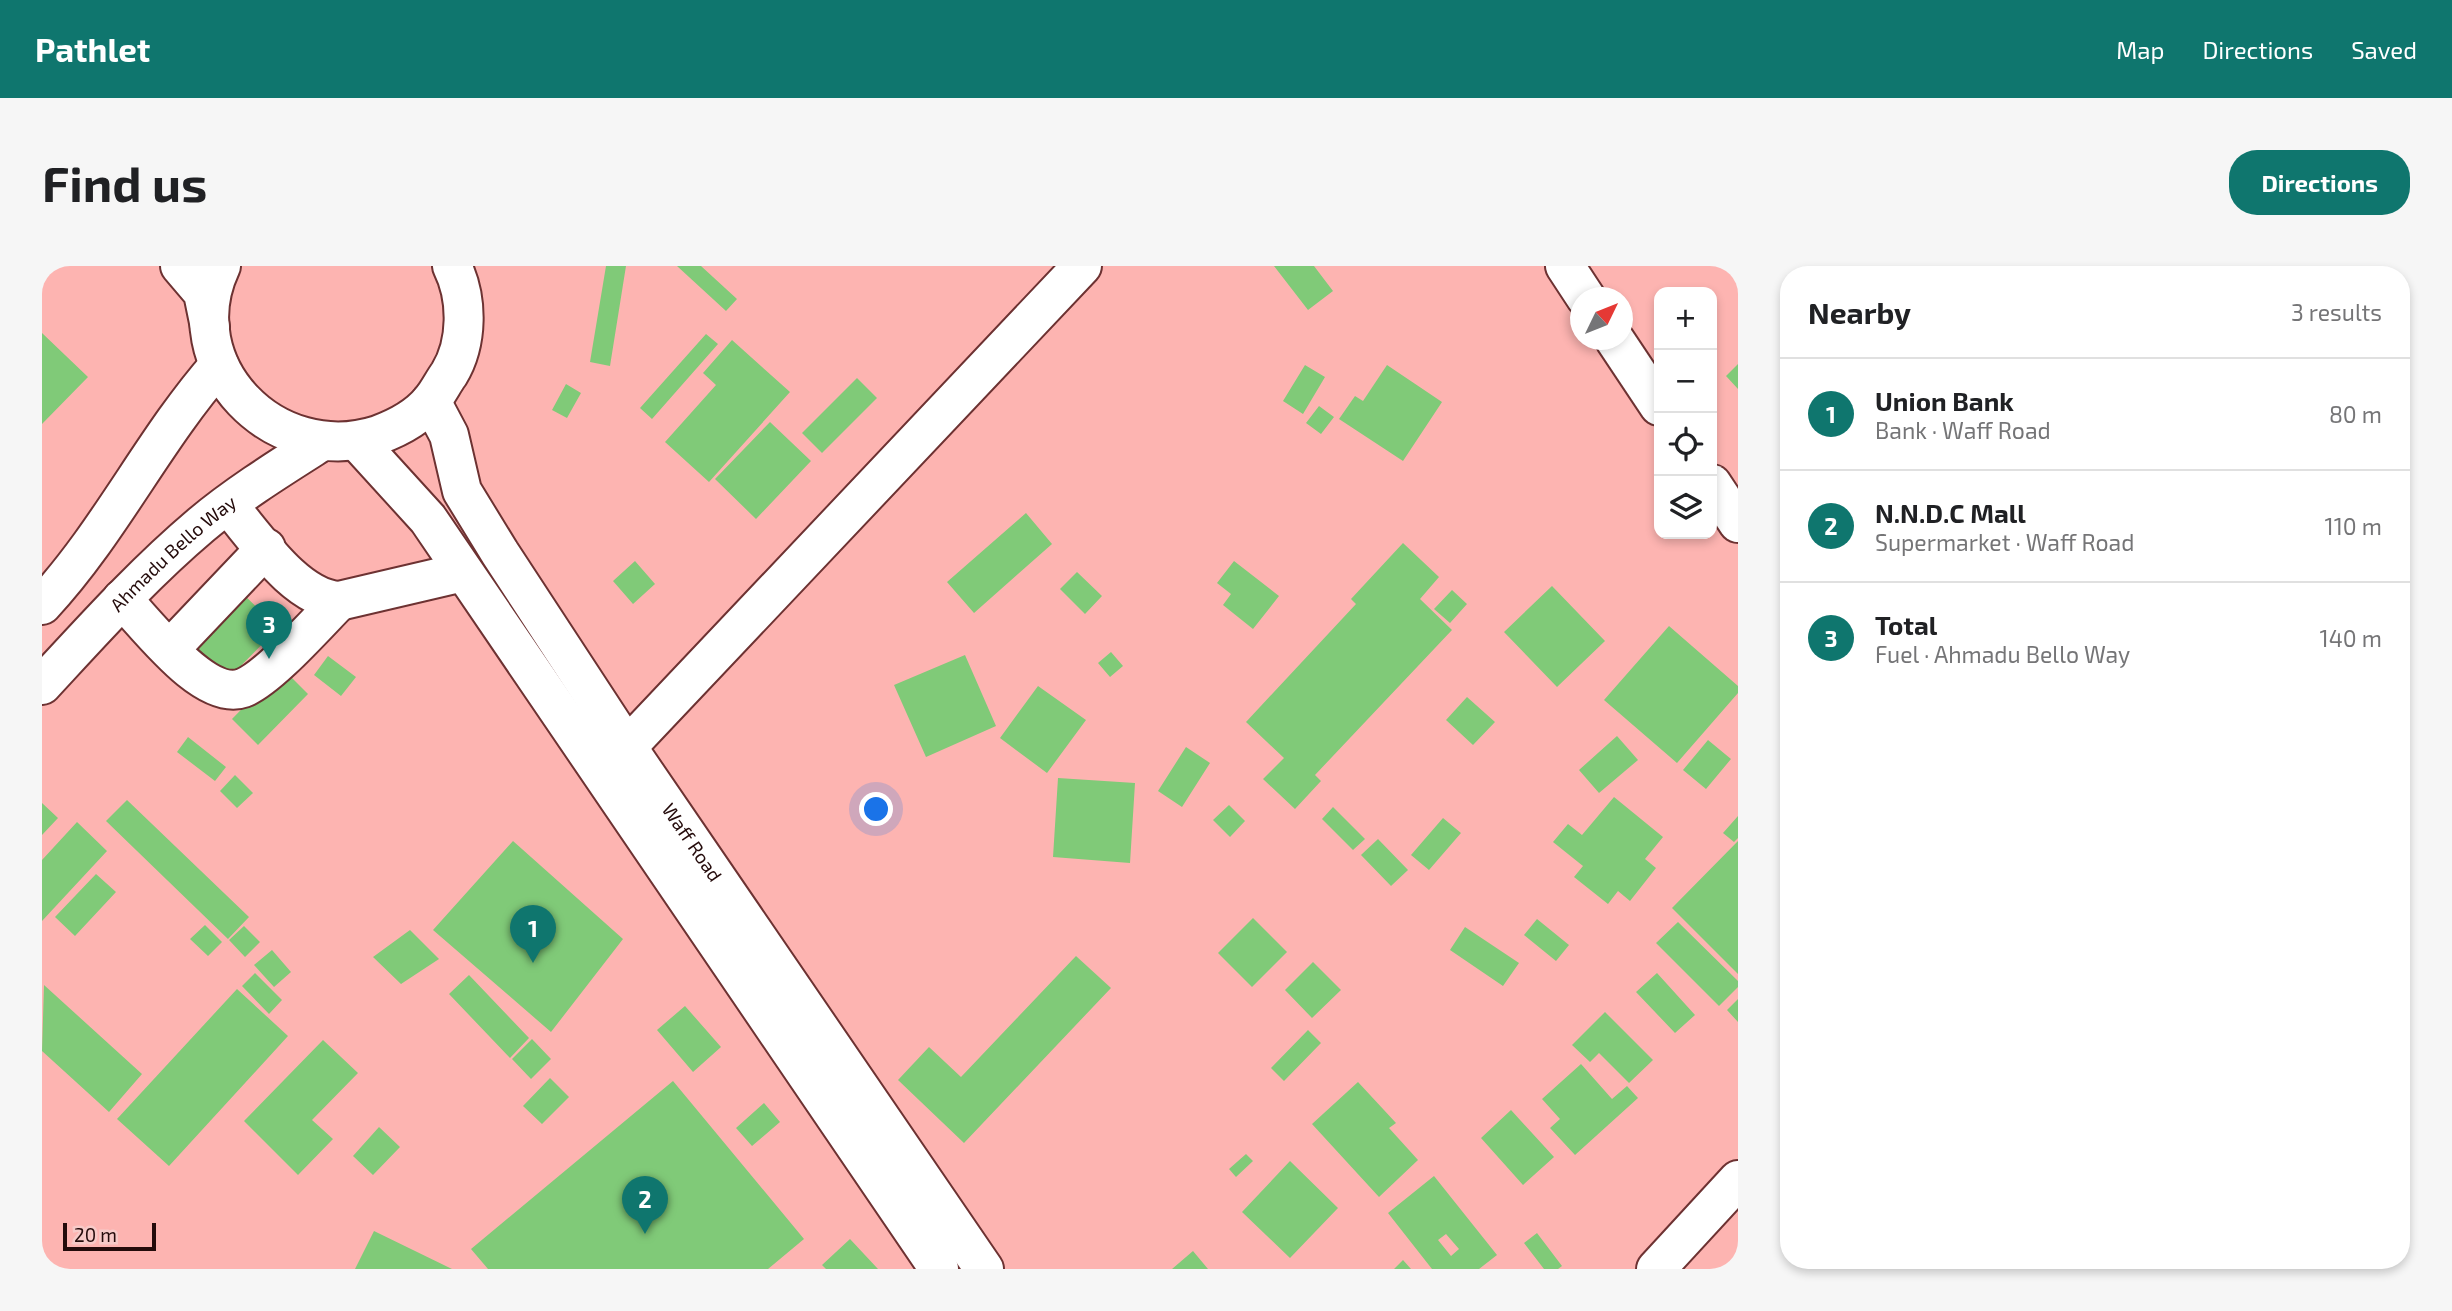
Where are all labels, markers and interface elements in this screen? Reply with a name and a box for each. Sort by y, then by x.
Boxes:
text: Pathlet [35,29,150,69]
text: Map [2116,35,2164,64]
text: Directions [2202,35,2313,64]
text: Saved [2351,35,2417,64]
button: Directions [2229,150,2410,215]
text: Find us [42,153,207,212]
north arrow [1570,287,1633,350]
map controls [1654,287,1717,539]
button: + [1654,287,1717,350]
text: Nearby [1808,294,1911,330]
text: 3 results [2291,298,2382,326]
button: − [1654,350,1717,413]
text: Union Bank [1875,385,2014,416]
text: 1 [1826,400,1836,428]
text: 80 m [2329,400,2382,428]
button: locate [1654,413,1717,476]
text: Bank · Waff Road [1875,416,2051,444]
button: layers [1654,476,1717,539]
street label: Ahmadu Bello Way [105,490,240,616]
text: N.N.D.C Mall [1875,497,2026,528]
text: 2 [1824,512,1838,540]
text: 110 m [2325,512,2382,540]
text: Supermarket · Waff Road [1875,528,2134,556]
pin: 3 [246,601,292,659]
text: Total [1875,609,1937,640]
text: 3 [1824,624,1838,652]
text: 140 m [2320,624,2382,652]
text: Fuel · Ahmadu Bello Way [1875,640,2130,668]
your location [859,792,893,826]
street label: Waff Road [658,798,727,886]
pin: 1 [510,905,556,963]
pin: 2 [622,1176,668,1234]
scale bar [63,1220,156,1252]
text: 20 m [74,1223,117,1246]

